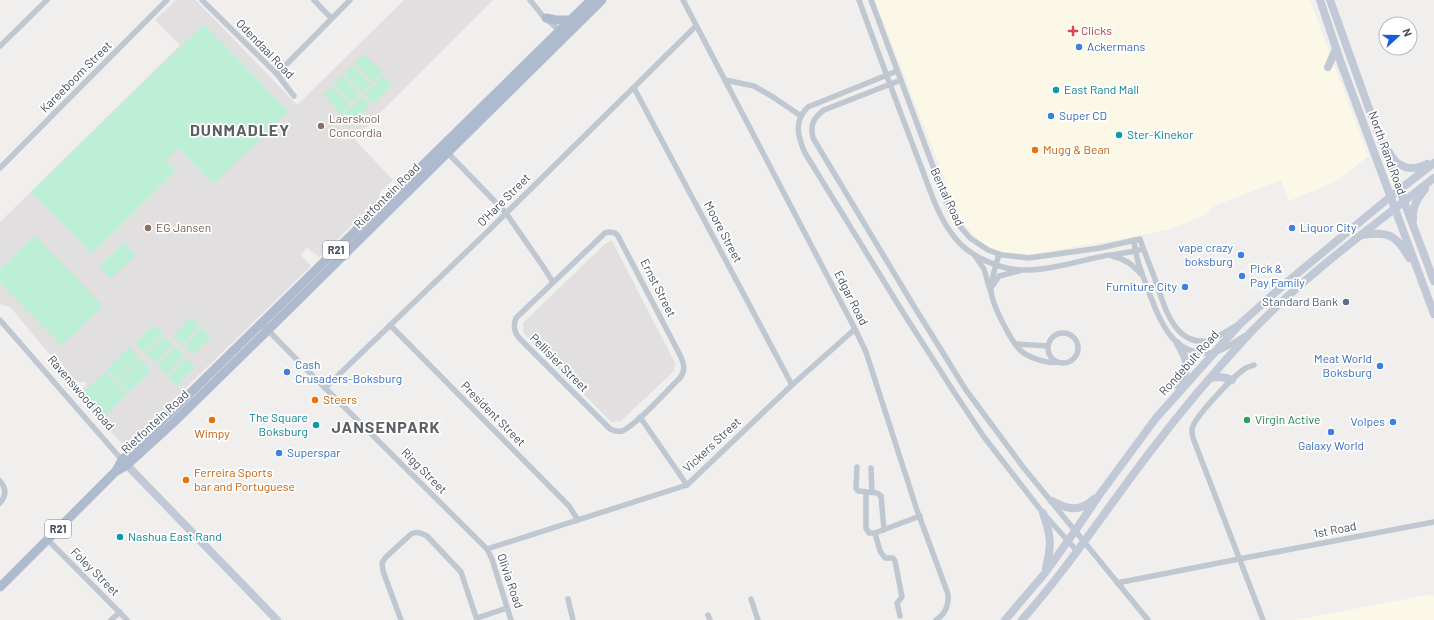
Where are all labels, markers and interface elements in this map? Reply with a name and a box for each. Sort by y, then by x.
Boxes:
street label: Odendaal Road [234,16,298,81]
north arrow [1378,16,1418,56]
place label: Clicks [1081,23,1112,37]
marker: Clicks [1068,26,1078,36]
text: N [1400,26,1415,38]
street label: Kareeboom Street [37,38,114,115]
place label: Ackermans [1087,39,1145,53]
marker: Ackermans [1074,42,1084,52]
place label: East Rand Mall [1064,82,1139,96]
marker: East Rand Mall [1051,85,1061,95]
place label: Super CD [1059,108,1107,122]
street label: North Rand Road [1366,109,1410,196]
place label: Laerskool Concordia [329,111,382,139]
marker: Super CD [1046,111,1056,121]
district label: DUNMADLEY [190,120,290,139]
marker: Laerskool Concordia [316,121,326,131]
place label: Ster-Kinekor [1127,127,1194,141]
marker: Ster-Kinekor [1114,130,1124,140]
place label: Mugg & Bean [1043,142,1110,156]
marker: Mugg & Bean [1030,145,1040,155]
street label: Rietfontein Road [351,160,422,231]
street label: Bental Road [928,165,967,228]
street label: O'Hare Street [474,170,533,229]
street label: Moore Street [702,198,746,265]
place label: EG Jansen [156,220,211,234]
place label: Liquor City [1300,220,1357,234]
marker: EG Jansen [143,223,153,233]
marker: Liquor City [1287,223,1297,233]
place label: vape crazy boksburg [1178,240,1233,268]
road number: R21 [323,241,349,259]
marker: vape crazy boksburg [1236,250,1246,260]
street label: Ernst Street [638,256,680,319]
place label: Pick & Pay Family [1250,261,1305,289]
street label: Edgar Road [832,268,872,327]
marker: Pick & Pay Family [1237,271,1247,281]
place label: Furniture City [1106,279,1177,293]
marker: Furniture City [1180,282,1190,292]
place label: Standard Bank [1262,294,1338,308]
marker: Standard Bank [1341,297,1351,307]
street label: Rondebult Road [1156,327,1221,398]
street label: Pellisier Street [528,330,592,394]
place label: Meat World Boksburg [1314,351,1372,379]
street label: Ravenswood Road [46,352,118,432]
place label: Cash Crusaders-Boksburg [295,357,402,385]
marker: Meat World Boksburg [1375,361,1385,371]
marker: Cash Crusaders-Boksburg [282,367,292,377]
street label: President Street [459,378,529,448]
street label: Rietfontein Road [118,387,191,456]
place label: Steers [323,392,357,406]
marker: Steers [310,395,320,405]
place label: The Square Boksburg [249,410,308,438]
place label: Virgin Active [1255,412,1320,426]
street label: Vickers Street [680,414,743,475]
place label: Volpes [1351,414,1385,428]
marker: Wimpy [207,415,217,425]
marker: Virgin Active [1242,415,1252,425]
district label: JANSENPARK [331,417,441,436]
marker: Volpes [1388,417,1398,427]
marker: The Square Boksburg [311,420,321,430]
place label: Wimpy [194,426,230,440]
marker: Galaxy World [1326,427,1336,437]
place label: Galaxy World [1298,438,1364,452]
place label: Superspar [287,445,341,459]
street label: Rigg Street [399,445,450,496]
marker: Superspar [274,448,284,458]
place label: Ferreira Sports bar and Portuguese [194,465,295,493]
marker: Ferreira Sports bar and Portuguese [181,475,191,485]
street label: 1st Road [1312,518,1357,540]
road number: R21 [45,520,71,538]
place label: Nashua East Rand [128,529,222,543]
marker: Nashua East Rand [115,532,125,542]
street label: Foley Street [69,544,123,598]
street label: Olivia Road [495,551,527,610]

